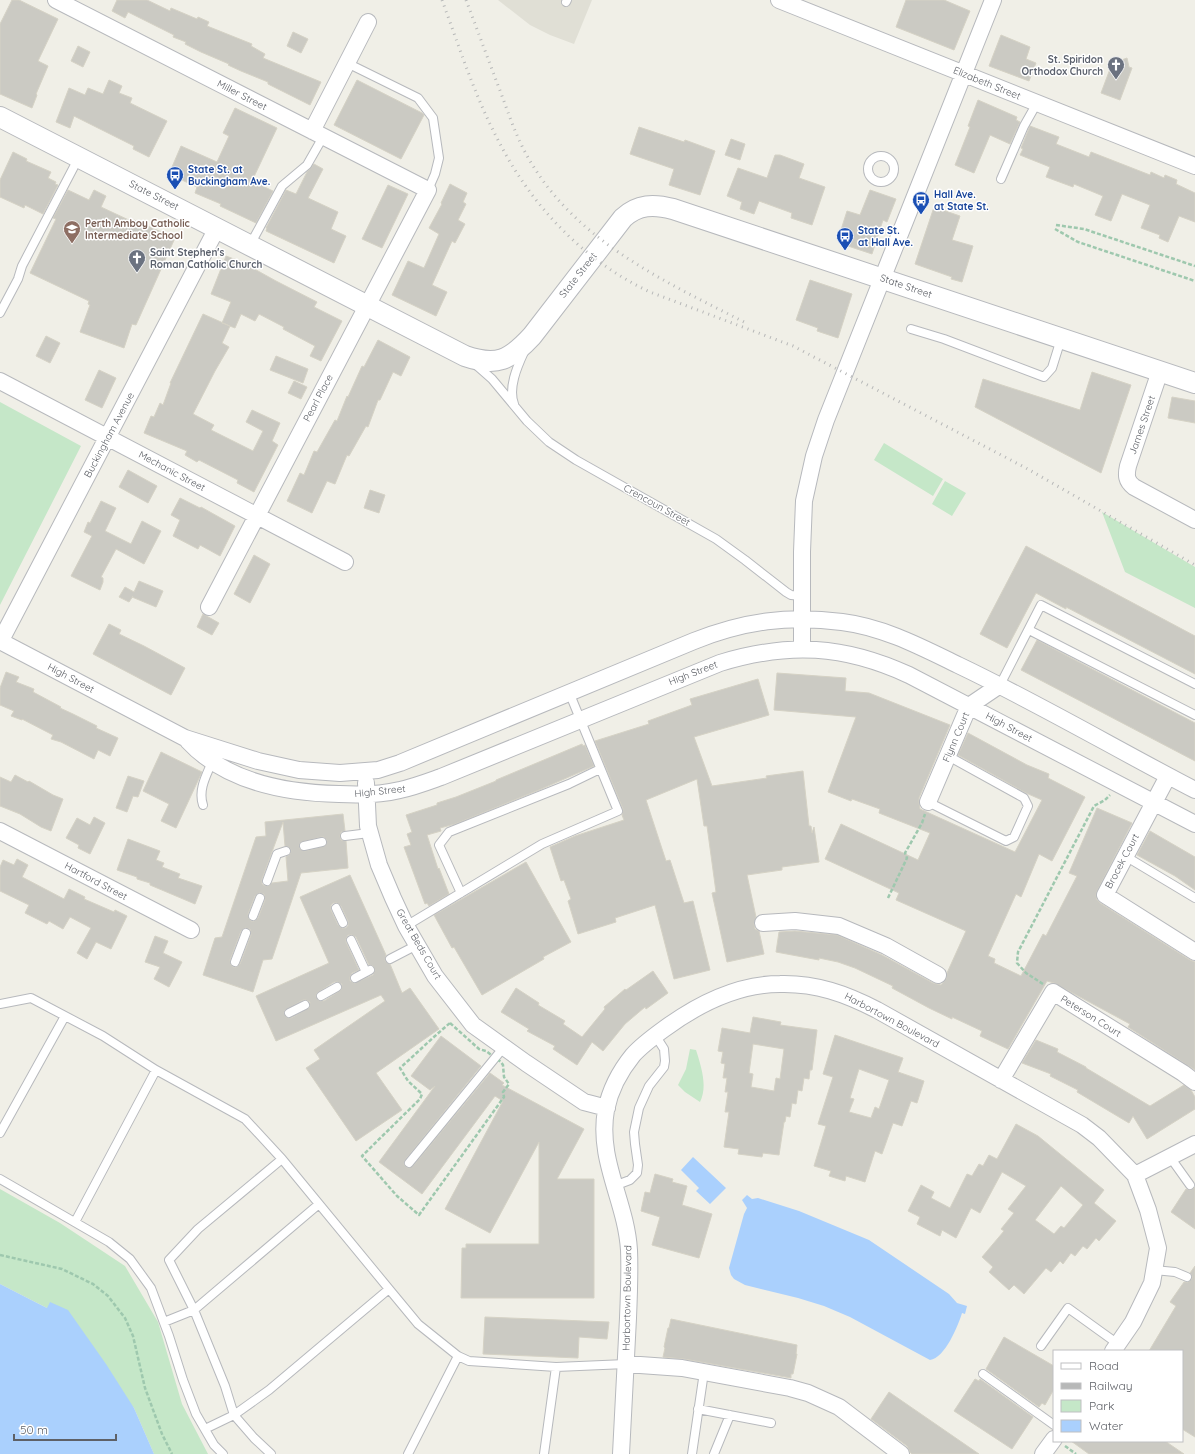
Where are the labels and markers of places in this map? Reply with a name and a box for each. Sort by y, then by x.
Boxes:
place label: St. Spiridon Orthodox Church [1022,53,1103,78]
church icon: St. Spiridon Orthodox Church [1106,55,1126,80]
place label: State St. at Buckingham Ave. [188,163,270,188]
bus stop icon: State St. at Buckingham Ave. [165,165,185,190]
place label: Hall Ave. at State St. [934,188,989,213]
bus stop icon: Hall Ave. at State St. [911,190,931,215]
place label: Perth Amboy Catholic Intermediate School [85,217,190,242]
school or university icon: Perth Amboy Catholic Intermediate School [62,219,82,244]
place label: State St. at Hall Ave. [858,224,913,249]
bus stop icon: State St. at Hall Ave. [835,226,855,251]
place label: Saint Stephen's Roman Catholic Church [150,246,262,271]
church icon: Saint Stephen's Roman Catholic Church [127,248,147,273]

